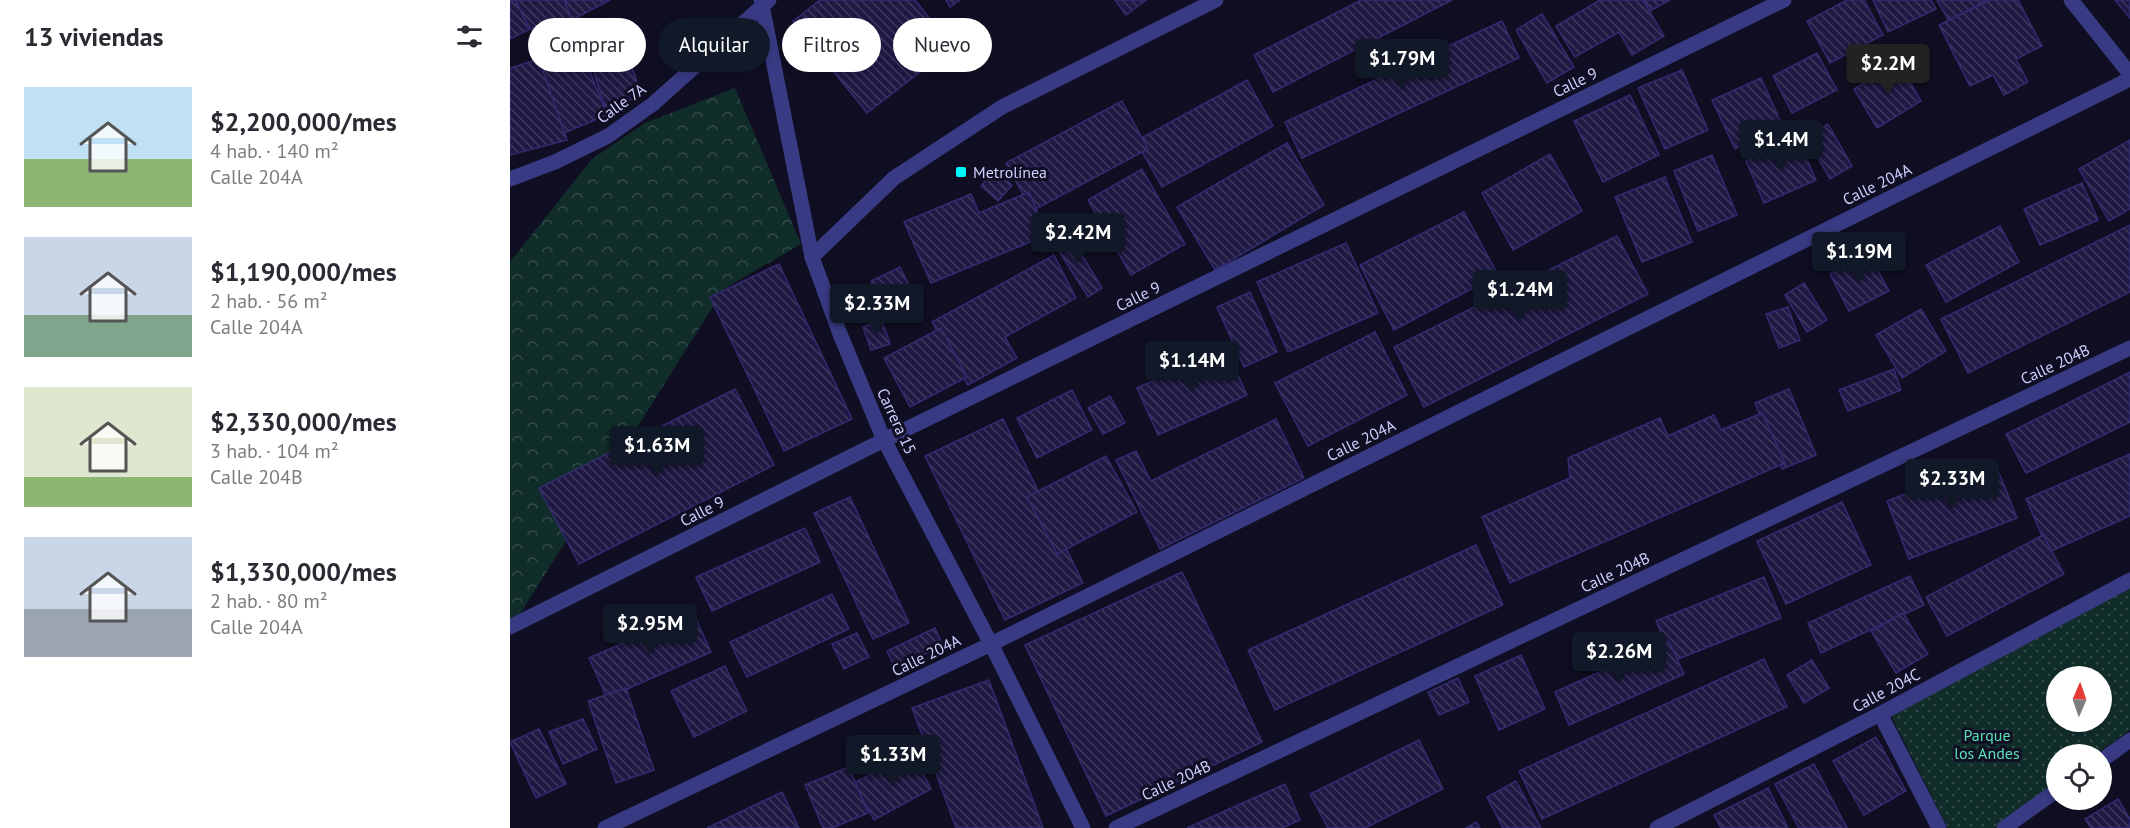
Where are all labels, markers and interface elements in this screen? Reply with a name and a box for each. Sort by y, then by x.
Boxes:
chip: Comprar [528,18,646,72]
chip: Alquilar [658,18,770,72]
chip: Filtros [782,18,881,72]
chip: Nuevo [893,18,992,72]
text: 13 viviendas [24,20,164,53]
icon: filters [453,20,486,53]
pin: $1.79M [1353,39,1451,90]
pin: $2.2M [1846,44,1930,95]
text: $1.79M [1369,45,1435,71]
text: $2.2M [1861,50,1915,76]
street label: Calle 9 [1549,63,1601,101]
street label: Calle 7A [593,78,650,127]
text: $2,200,000/mes [210,105,397,138]
icon: home [72,111,144,183]
pin: $1.4M [1739,120,1823,171]
text: $1.4M [1754,126,1808,152]
text: 4 hab. · 140 m² [210,138,339,164]
street label: Calle 204A [1839,159,1915,209]
place label: Metrolínea [973,162,1047,182]
text: Calle 204A [210,164,303,190]
marker: Metrolínea [954,165,968,179]
pin: $2.42M [1029,213,1127,264]
text: $2.42M [1045,219,1111,245]
pin: $1.19M [1810,232,1908,283]
text: $1.19M [1826,238,1892,264]
text: $1,190,000/mes [210,255,397,288]
icon: home [72,261,144,333]
pin: $1.24M [1471,270,1569,321]
text: $1.24M [1487,276,1553,302]
street label: Calle 9 [1112,277,1164,315]
pin: $2.33M [828,284,926,335]
text: 2 hab. · 56 m² [210,288,328,314]
text: $2.33M [844,290,910,316]
text: Calle 204A [210,314,303,340]
street label: Calle 204B [2017,339,2093,389]
pin: $1.14M [1143,341,1241,392]
text: $1.14M [1159,347,1225,373]
street label: Carrera 15 [873,385,921,457]
text: $2,330,000/mes [210,405,397,438]
icon: home [72,411,144,483]
street label: Calle 204A [1323,415,1399,465]
pin: $1.63M [608,426,706,477]
text: $1.63M [624,432,690,458]
text: 3 hab. · 104 m² [210,438,339,464]
pin: $2.33M [1903,459,2001,510]
text: Calle 204B [210,464,303,490]
text: $2.33M [1919,465,1985,491]
street label: Calle 9 [676,491,728,531]
street label: Calle 204B [1577,547,1653,597]
text: $1,330,000/mes [210,555,397,588]
icon: home [72,561,144,633]
text: 2 hab. · 80 m² [210,588,328,614]
pin: $2.95M [601,604,699,655]
text: $2.95M [617,610,683,636]
text: Calle 204A [210,614,303,640]
street label: Calle 204A [888,630,964,680]
pin: $2.26M [1570,632,1668,683]
text: $2.26M [1586,638,1652,664]
street label: Calle 204C [1849,664,1923,716]
north arrow [2046,666,2112,732]
map controls [2046,666,2112,810]
park label: Parque los Andes [1954,725,2020,763]
pin: $1.33M [844,735,942,786]
text: $1.33M [860,741,926,767]
button: locate [2046,744,2112,810]
street label: Calle 204B [1138,755,1214,805]

